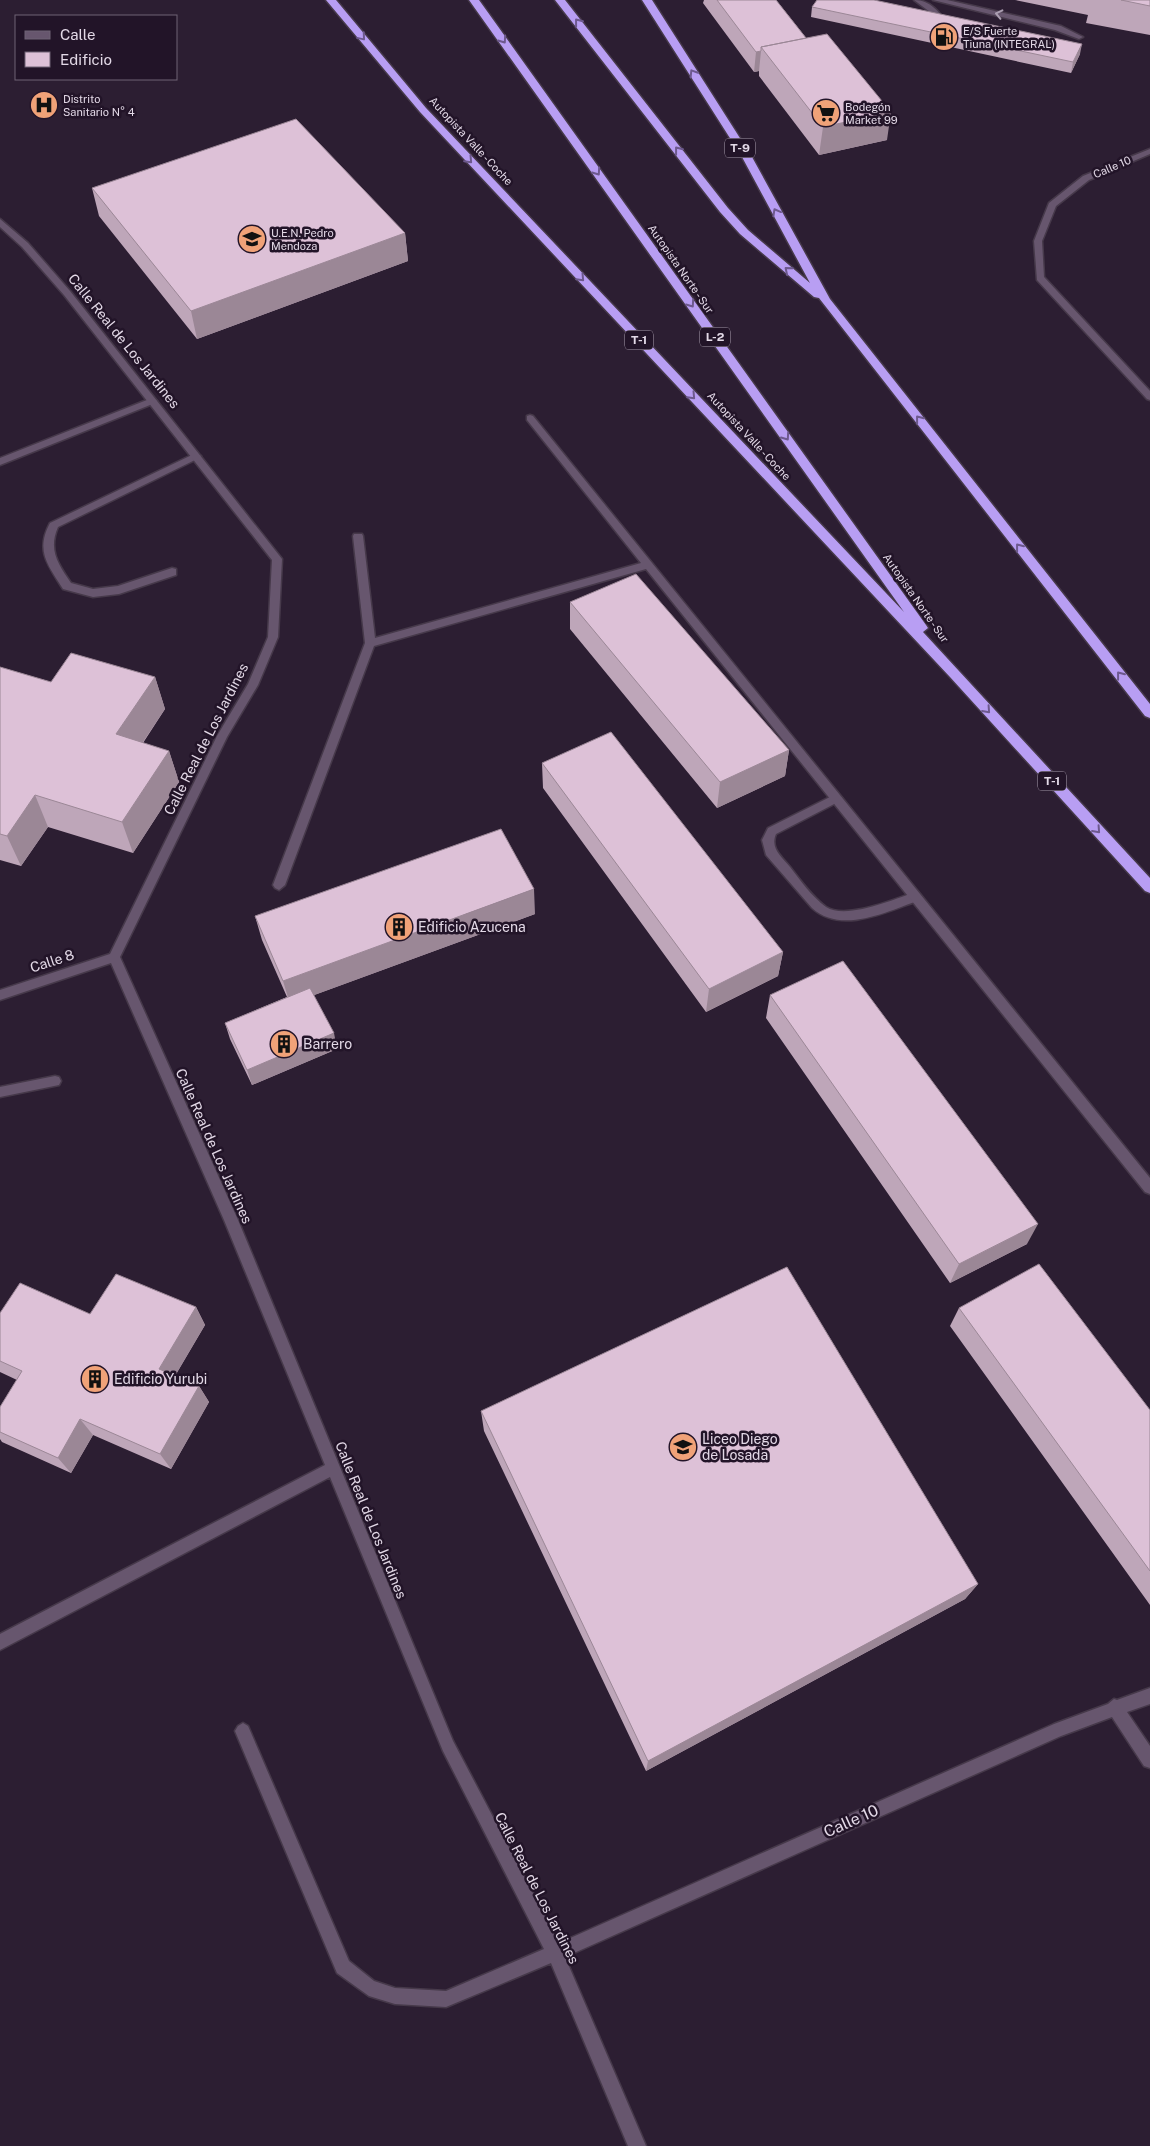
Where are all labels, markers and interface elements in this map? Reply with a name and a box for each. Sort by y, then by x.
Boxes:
one-way arrow [994,9,1003,20]
legend [15,15,178,80]
one-way arrow [575,19,584,28]
fuel station icon: E/S Fuerte Tiuna (INTEGRAL) [929,22,959,52]
place label: E/S Fuerte Tiuna (INTEGRAL) [963,25,1055,50]
text: Calle [60,26,96,43]
one-way arrow [356,32,365,41]
one-way arrow [497,34,506,44]
text: Edificio [60,51,112,68]
one-way arrow [689,69,699,78]
hospital icon: Distrito Sanitario N° 4 [29,90,59,120]
place label: Distrito Sanitario N° 4 [63,93,135,118]
street label: Autopista Valle - Coche [427,94,515,188]
supermarket icon: Bodegón Market 99 [811,98,841,128]
place label: Bodegón Market 99 [845,101,898,126]
road number: T-9 [725,138,755,158]
one-way arrow [675,147,684,156]
one-way arrow [463,154,472,163]
street label: Calle 10 [1091,154,1133,180]
one-way arrow [591,166,600,176]
one-way arrow [773,208,783,217]
street label: Autopista Norte - Sur [646,222,716,316]
school or university icon: U.E.N. Pedro Mendoza [237,224,267,254]
place label: U.E.N. Pedro Mendoza [271,227,334,252]
one-way arrow [784,266,793,275]
street label: Calle Real de Los Jardines [65,271,183,411]
one-way arrow [575,272,584,281]
one-way arrow [685,299,694,308]
road number: L-2 [700,328,730,347]
road number: T-1 [625,330,653,350]
street label: Autopista Valle - Coche [705,389,793,483]
one-way arrow [686,390,695,399]
one-way arrow [916,416,925,425]
one-way arrow [780,431,789,441]
one-way arrow [1017,544,1025,553]
street label: Autopista Norte - Sur [881,551,951,645]
street label: Calle Real de Los Jardines [161,661,251,817]
one-way arrow [1117,671,1126,681]
one-way arrow [982,704,991,713]
road number: T-1 [1038,771,1066,790]
one-way arrow [1091,824,1100,833]
building icon: Edificio Azucena [384,912,414,942]
place label: Edificio Azucena [418,919,526,935]
street label: Calle 8 [28,946,76,976]
building icon: Barrero [269,1029,299,1059]
place label: Barrero [303,1036,352,1052]
street label: Calle Real de Los Jardines [173,1066,255,1226]
building icon: Edificio Yurubi [80,1364,110,1394]
place label: Edificio Yurubi [114,1371,207,1387]
place label: Liceo Diego de Losada [702,1431,778,1463]
school or university icon: Liceo Diego de Losada [668,1432,698,1462]
street label: Calle Real de Los Jardines [332,1439,410,1601]
street label: Calle 10 [821,1800,882,1841]
street label: Calle Real de Los Jardines [492,1810,582,1966]

